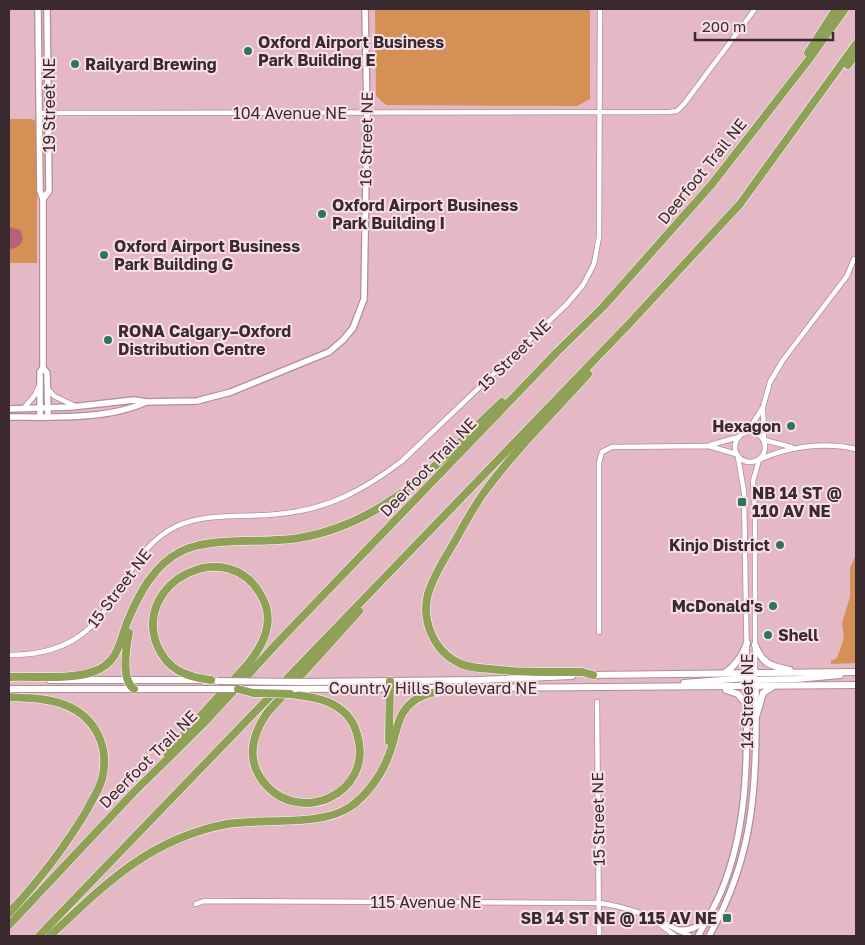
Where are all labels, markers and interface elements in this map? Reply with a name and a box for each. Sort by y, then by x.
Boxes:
scale bar [695,10,832,42]
text: 200 m [702,17,746,35]
place label: Oxford Airport Business Park Building E [258,32,444,70]
marker: Oxford Airport Business Park Building E [242,45,254,57]
place label: Railyard Brewing [85,54,217,74]
street label: 19 Street NE [39,58,59,152]
marker: Railyard Brewing [69,58,81,70]
street label: 16 Street NE [355,91,377,187]
street label: 104 Avenue NE [233,103,347,123]
street label: Deerfoot Trail NE [653,114,751,228]
place label: Oxford Airport Business Park Building I [332,195,518,233]
marker: Oxford Airport Business Park Building I [316,208,328,220]
place label: Oxford Airport Business Park Building G [114,236,300,274]
marker: Oxford Airport Business Park Building G [98,249,110,261]
street label: 15 Street NE [473,315,555,395]
place label: RONA Calgary–Oxford Distribution Centre [118,321,291,359]
marker: RONA Calgary–Oxford Distribution Centre [102,334,114,346]
street label: Deerfoot Trail NE [375,413,481,521]
place label: Hexagon [712,416,781,436]
marker: Hexagon [785,420,797,432]
place label: NB 14 ST @ 110 AV NE [752,483,842,521]
marker: NB 14 ST @ 110 AV NE [736,496,748,508]
place label: Kinjo District [669,535,770,555]
marker: Kinjo District [774,539,786,551]
street label: 15 Street NE [83,544,155,632]
place label: McDonald's [672,596,763,616]
marker: McDonald's [767,600,779,612]
place label: Shell [778,625,819,645]
marker: Shell [762,629,774,641]
street label: 14 Street NE [737,654,757,748]
street label: Country Hills Boulevard NE [329,678,537,698]
street label: Deerfoot Trail NE [95,706,201,812]
street label: 15 Street NE [587,772,609,866]
street label: 115 Avenue NE [370,892,482,912]
place label: SB 14 ST NE @ 115 AV NE [520,908,717,928]
marker: SB 14 ST NE @ 115 AV NE [721,912,733,924]

